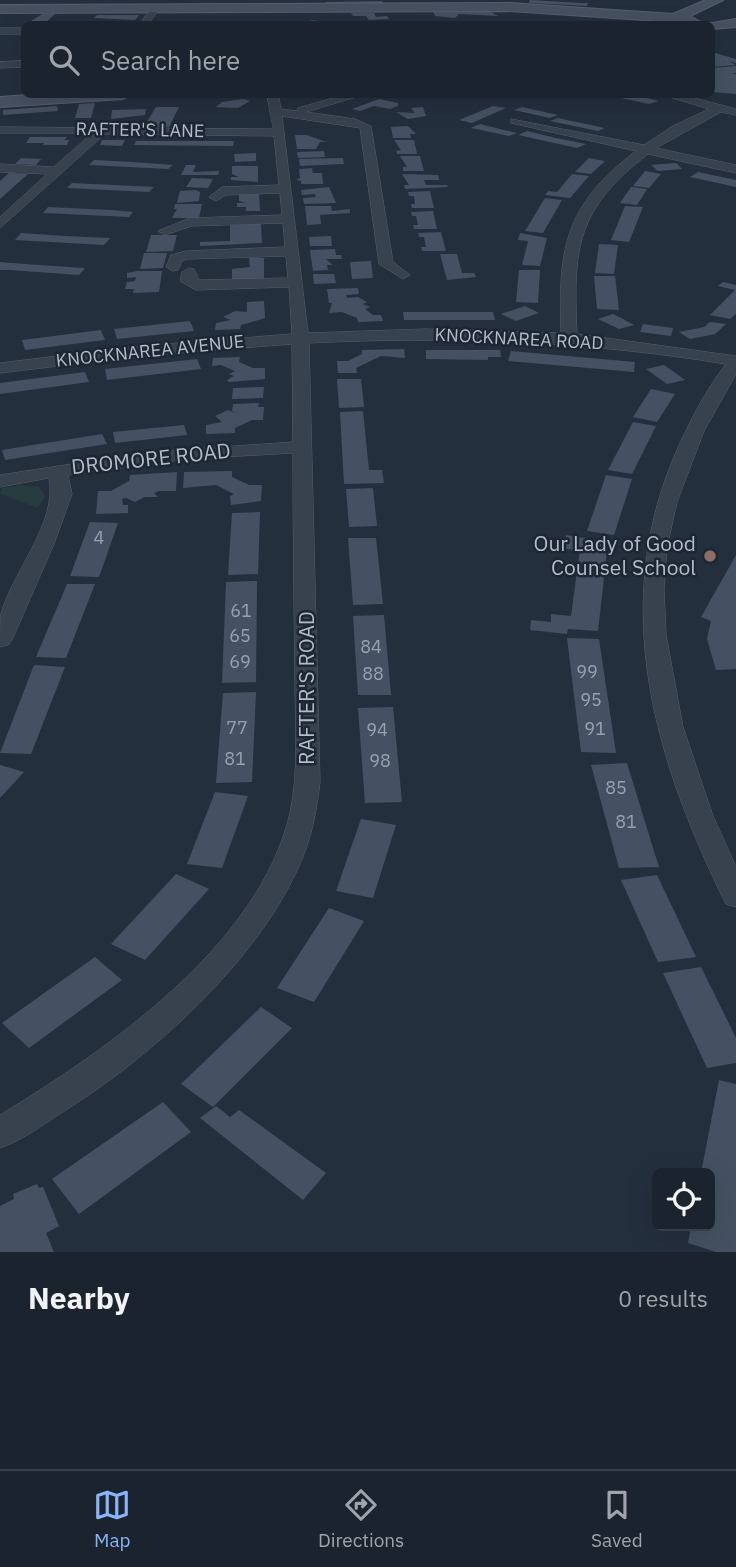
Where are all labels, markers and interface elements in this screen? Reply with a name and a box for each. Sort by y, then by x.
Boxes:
search box [21,21,715,98]
icon: search [45,41,83,79]
text: Search here [101,43,240,77]
street label: RAFTER'S LANE [76,117,205,142]
street label: KNOCKNAREA ROAD [434,323,604,354]
street label: KNOCKNAREA AVENUE [55,329,245,372]
street label: DROMORE ROAD [70,436,232,480]
house number: 4 [94,526,105,549]
place label: Our Lady of Good Counsel School [534,529,696,581]
marker: Our Lady of Good Counsel School [702,548,718,564]
house number: 61 [230,599,252,622]
street label: RAFTER'S ROAD [292,611,320,765]
house number: 65 [229,624,251,647]
house number: 84 [360,635,382,658]
house number: 69 [229,650,251,673]
house number: 99 [576,660,598,683]
house number: 88 [362,662,384,685]
house number: 95 [580,688,602,711]
house number: 77 [226,716,248,739]
house number: 91 [584,717,606,740]
house number: 94 [366,718,388,741]
house number: 81 [224,747,246,770]
house number: 98 [369,749,391,772]
house number: 85 [605,776,627,799]
house number: 81 [615,810,637,833]
map controls [652,1168,715,1231]
button: locate [652,1168,715,1231]
text: Nearby [28,1278,130,1317]
text: 0 results [618,1283,708,1313]
tab: Map [93,1486,131,1552]
tab: Directions [318,1486,404,1552]
tab: Saved [591,1486,643,1552]

